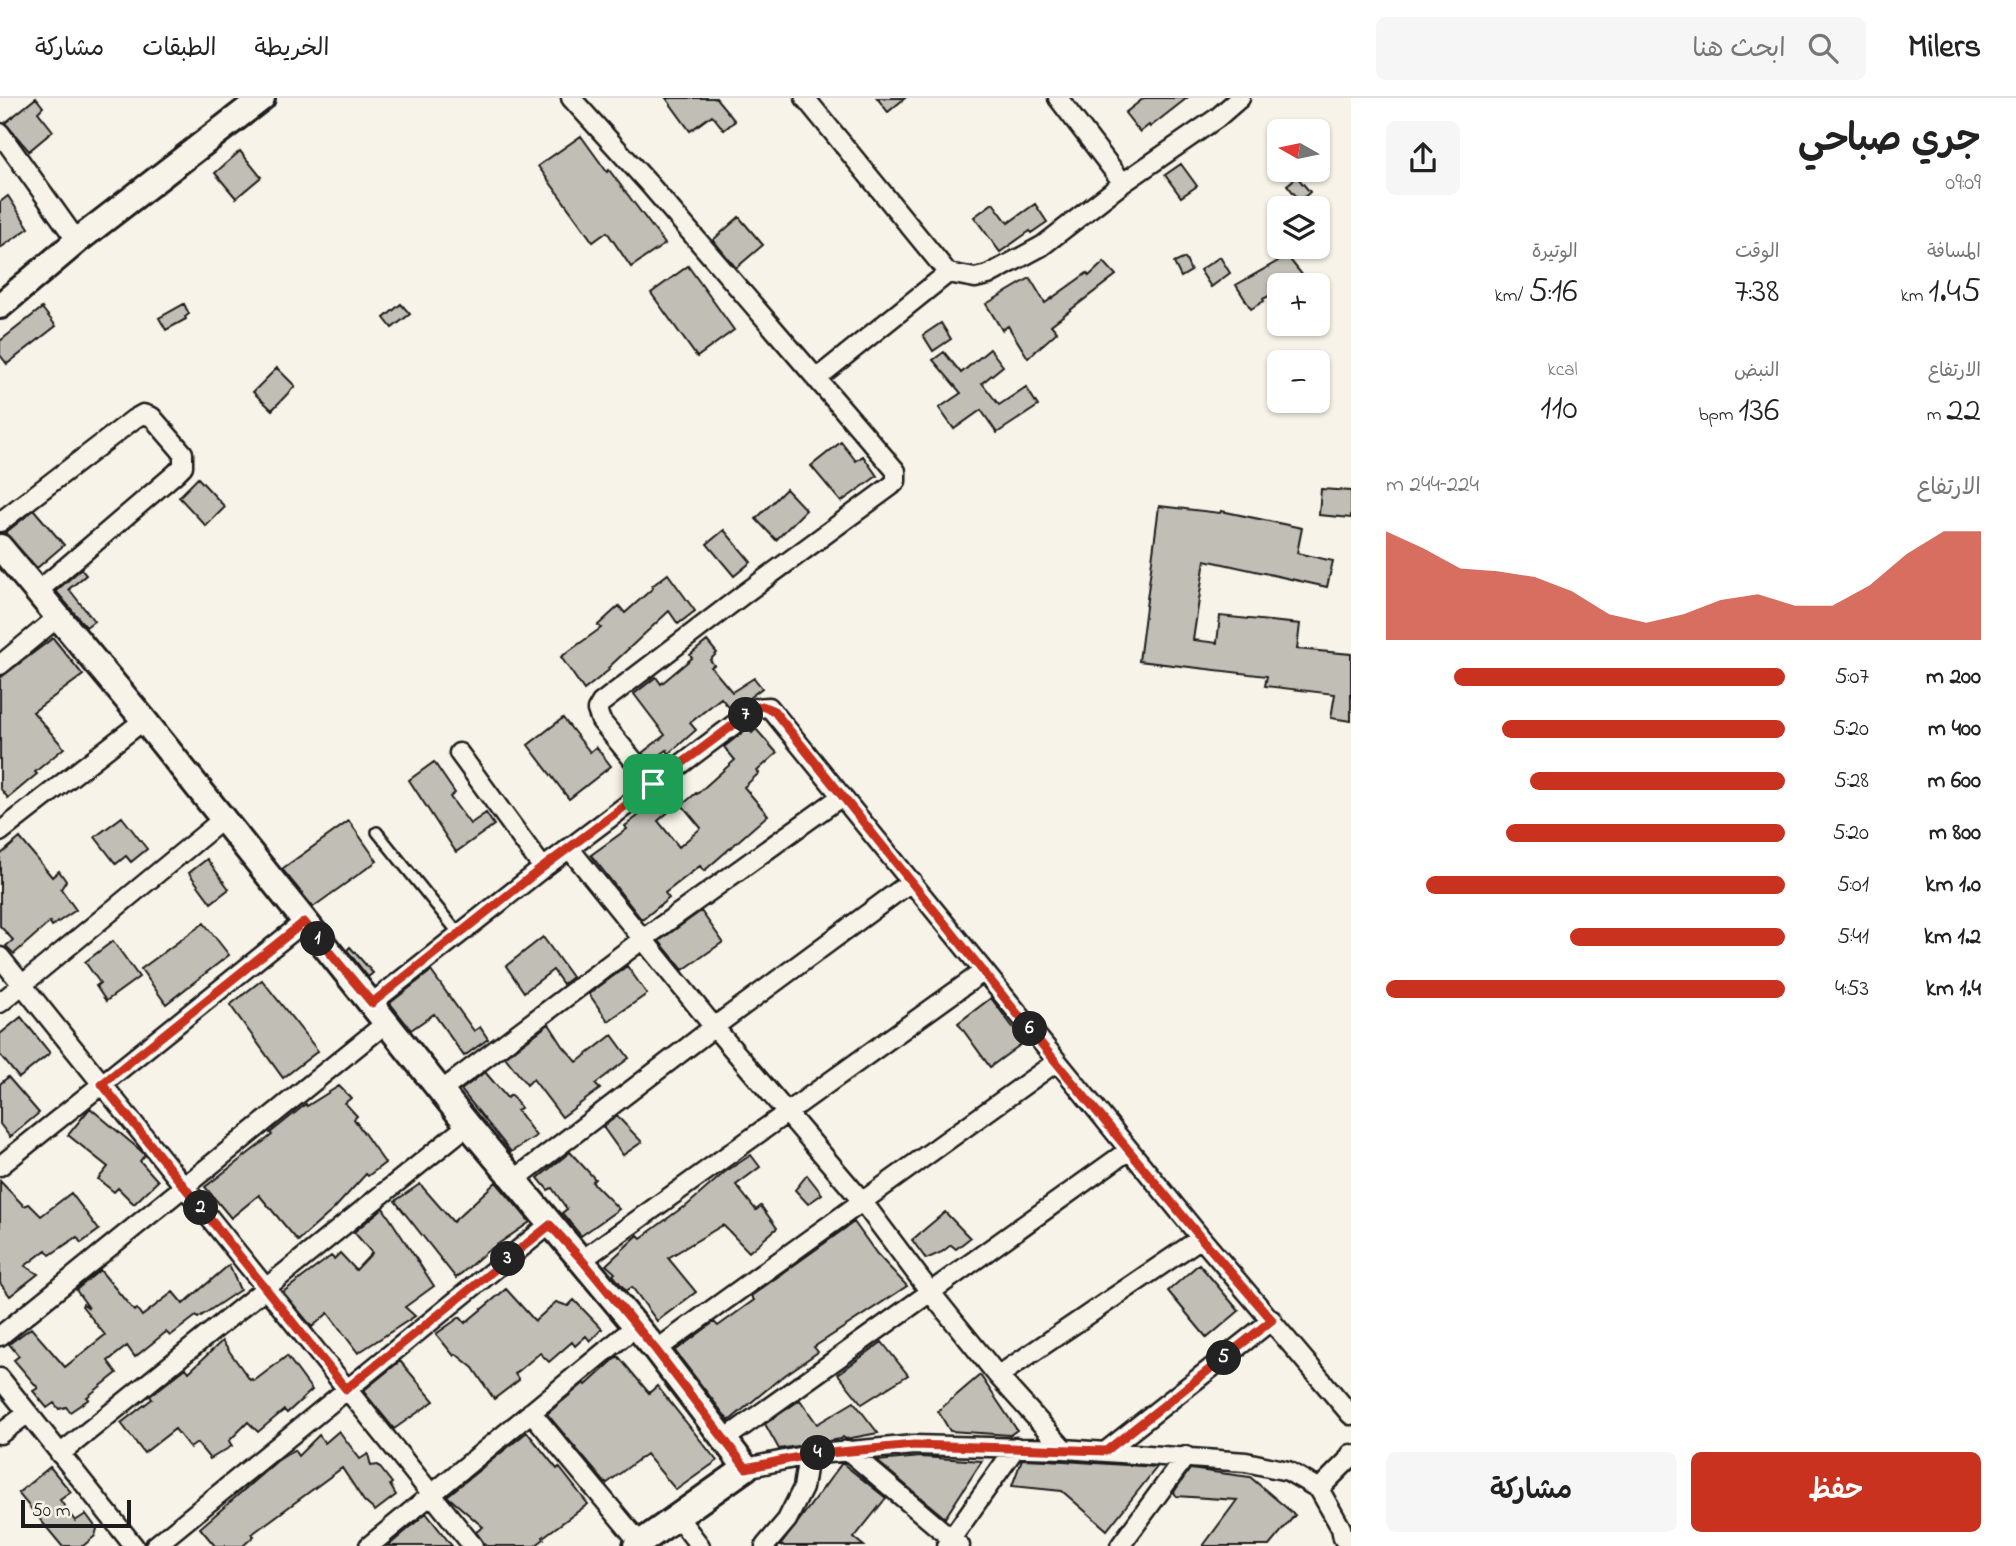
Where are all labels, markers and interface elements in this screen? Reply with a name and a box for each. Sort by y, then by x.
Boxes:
search box [1376,17,1866,80]
text: Milers [1908,24,1981,72]
icon: search [1804,29,1842,67]
text: ابحث هنا [1692,31,1786,69]
text: مشاركة [35,32,104,67]
text: الطبقات [142,32,217,67]
text: الخريطة [255,32,329,67]
text: جري صباحي [1798,113,1981,169]
north arrow [1267,119,1330,182]
map controls [1267,119,1330,413]
button: share [1386,121,1460,195]
text: 09:09 [1945,167,1981,200]
button: layers [1267,196,1330,259]
text: الوتيرة [1532,239,1578,266]
text: الوقت [1735,239,1779,266]
text: المسافة [1927,239,1981,266]
text: 5:16 [1528,267,1578,318]
text: 7:38 [1734,267,1779,318]
text: 1.45 [1928,267,1981,318]
button: + [1267,273,1330,336]
text: /km [1494,283,1528,310]
text: km [1900,283,1928,310]
button: − [1267,350,1330,413]
text: kcal [1547,357,1578,384]
text: النبض [1734,358,1779,385]
text: الارتفاع [1928,358,1981,385]
text: 110 [1540,384,1578,435]
text: 136 [1738,386,1779,437]
text: 22 [1946,386,1981,437]
text: bpm [1698,402,1738,429]
text: m [1927,402,1946,429]
text: 224–244 m [1386,469,1479,502]
text: الارتفاع [1917,472,1981,505]
text: 5:07 [1834,661,1869,694]
text: 200 m [1926,661,1981,694]
pin: 7 [728,698,764,732]
text: 7 [742,701,749,728]
text: 5:20 [1833,713,1869,746]
text: 400 m [1928,713,1981,746]
pin [623,754,683,814]
icon: arrive [634,765,672,803]
text: 5:28 [1834,765,1869,798]
text: 600 m [1927,765,1981,798]
text: 5:20 [1833,817,1869,850]
text: 800 m [1929,817,1981,850]
text: 5:01 [1837,869,1869,902]
text: 1.0 km [1925,869,1981,902]
text: 5:41 [1837,921,1869,954]
text: 1.2 km [1924,921,1981,954]
pin: 1 [300,922,336,956]
text: 1 [314,925,321,952]
text: 4:53 [1835,973,1869,1006]
text: 1.4 km [1926,973,1981,1006]
pin: 6 [1012,1012,1048,1046]
text: 6 [1025,1015,1034,1042]
pin: 2 [184,1190,218,1226]
text: 2 [196,1194,205,1221]
pin: 3 [490,1242,526,1276]
text: 3 [504,1245,511,1272]
pin: 5 [1206,1340,1242,1376]
text: 5 [1218,1344,1229,1371]
pin: 4 [800,1436,836,1470]
text: 4 [814,1439,821,1466]
button: مشاركة [1386,1452,1677,1532]
button: حفظ [1691,1452,1981,1532]
scale bar [21,1497,131,1529]
text: 50 m [32,1498,71,1525]

